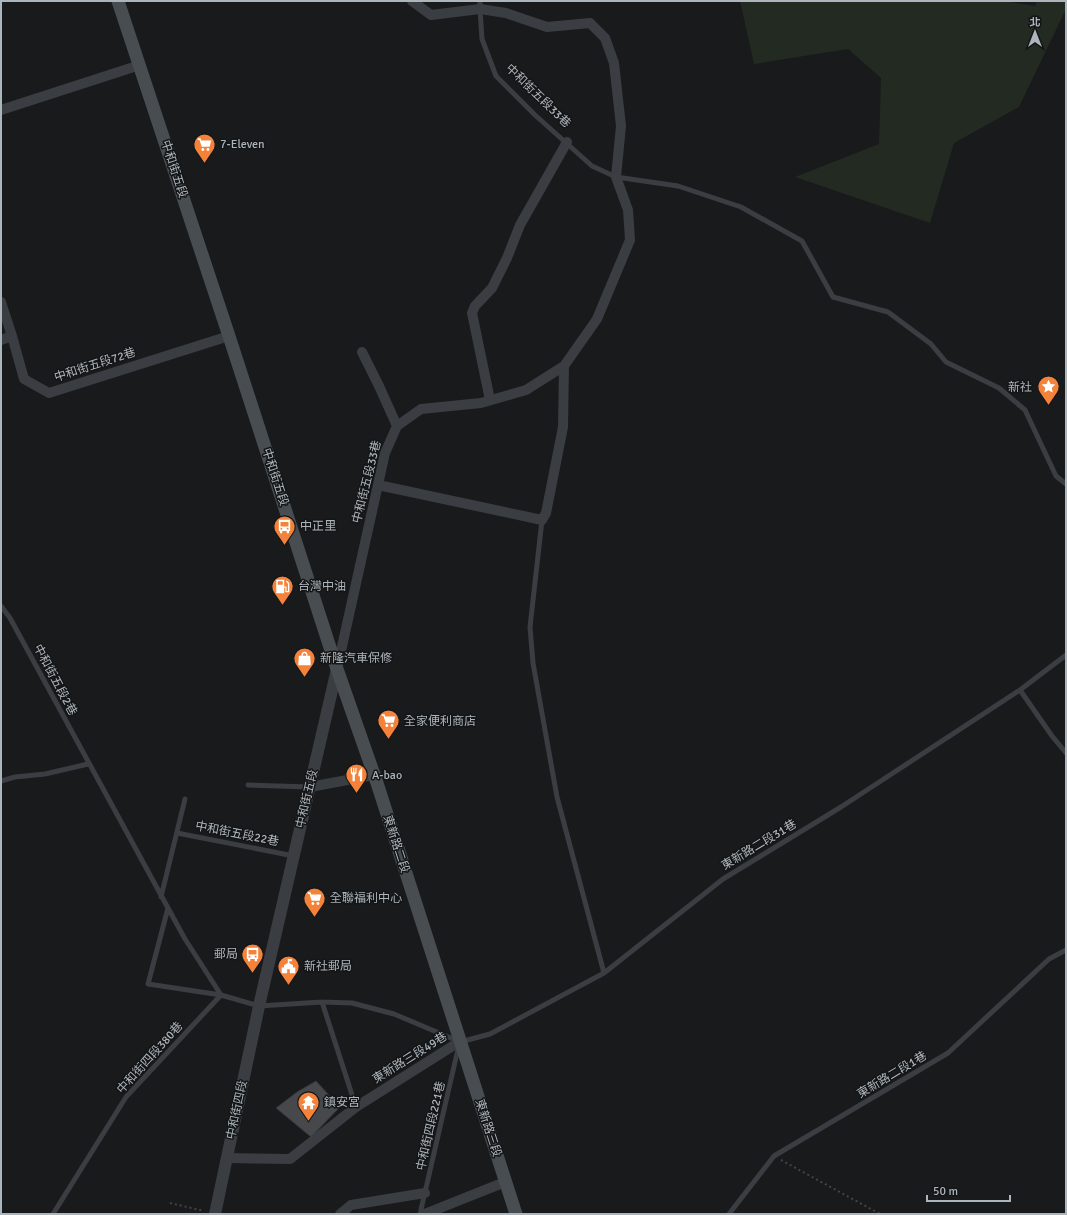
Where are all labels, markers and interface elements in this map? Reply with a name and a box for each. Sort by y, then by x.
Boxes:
north arrow [1015,12,1055,52]
text: 北 [1030,16,1041,29]
street label: 中和街五段33巷 [502,61,574,131]
supermarket icon: 7-Eleven [191,131,217,164]
place label: 7-Eleven [220,137,265,152]
street label: 中和街五段 [158,138,190,200]
street label: 中和街五段72巷 [52,345,138,385]
place icon: 新社 [1035,374,1061,407]
place label: 新社 [1008,380,1032,395]
street label: 中和街五段33巷 [349,439,385,525]
street label: 中和街五段 [259,446,291,508]
bus stop icon: 中正里 [271,513,297,546]
place label: 中正里 [300,519,336,534]
fuel station icon: 台灣中油 [269,573,295,606]
place label: 台灣中油 [298,579,346,594]
street label: 中和街五段2巷 [30,642,80,718]
shop icon: 新隆汽車保修 [291,645,317,678]
place label: 新隆汽車保修 [320,651,392,666]
supermarket icon: 全家便利商店 [376,708,402,741]
place label: 全家便利商店 [404,714,476,729]
restaurant icon: A-bao [344,762,370,795]
street label: 中和街五段 [293,768,321,830]
place label: A-bao [372,768,402,783]
street label: 東新路二段 [380,813,412,875]
street label: 東新路二段31巷 [719,817,799,873]
street label: 中和街五段22巷 [194,819,280,849]
supermarket icon: 全聯福利中心 [302,885,328,918]
place label: 全聯福利中心 [330,891,402,906]
bus stop icon: 郵局 [240,941,266,974]
place label: 郵局 [214,947,238,962]
public building icon: 新社郵局 [275,953,301,986]
place label: 新社郵局 [304,959,352,974]
street label: 中和街四段380巷 [114,1019,186,1097]
street label: 東新路三段49巷 [370,1029,450,1087]
street label: 東新路二段1巷 [855,1048,929,1102]
street label: 中和街四段 [223,1079,251,1141]
street label: 中和街四段221巷 [413,1080,449,1172]
temple icon: 鎮安宮 [296,1089,322,1122]
place label: 鎮安宮 [324,1095,360,1110]
street label: 東新路三段 [472,1097,504,1159]
scale bar [927,1177,1010,1203]
text: 50 m [933,1184,958,1199]

